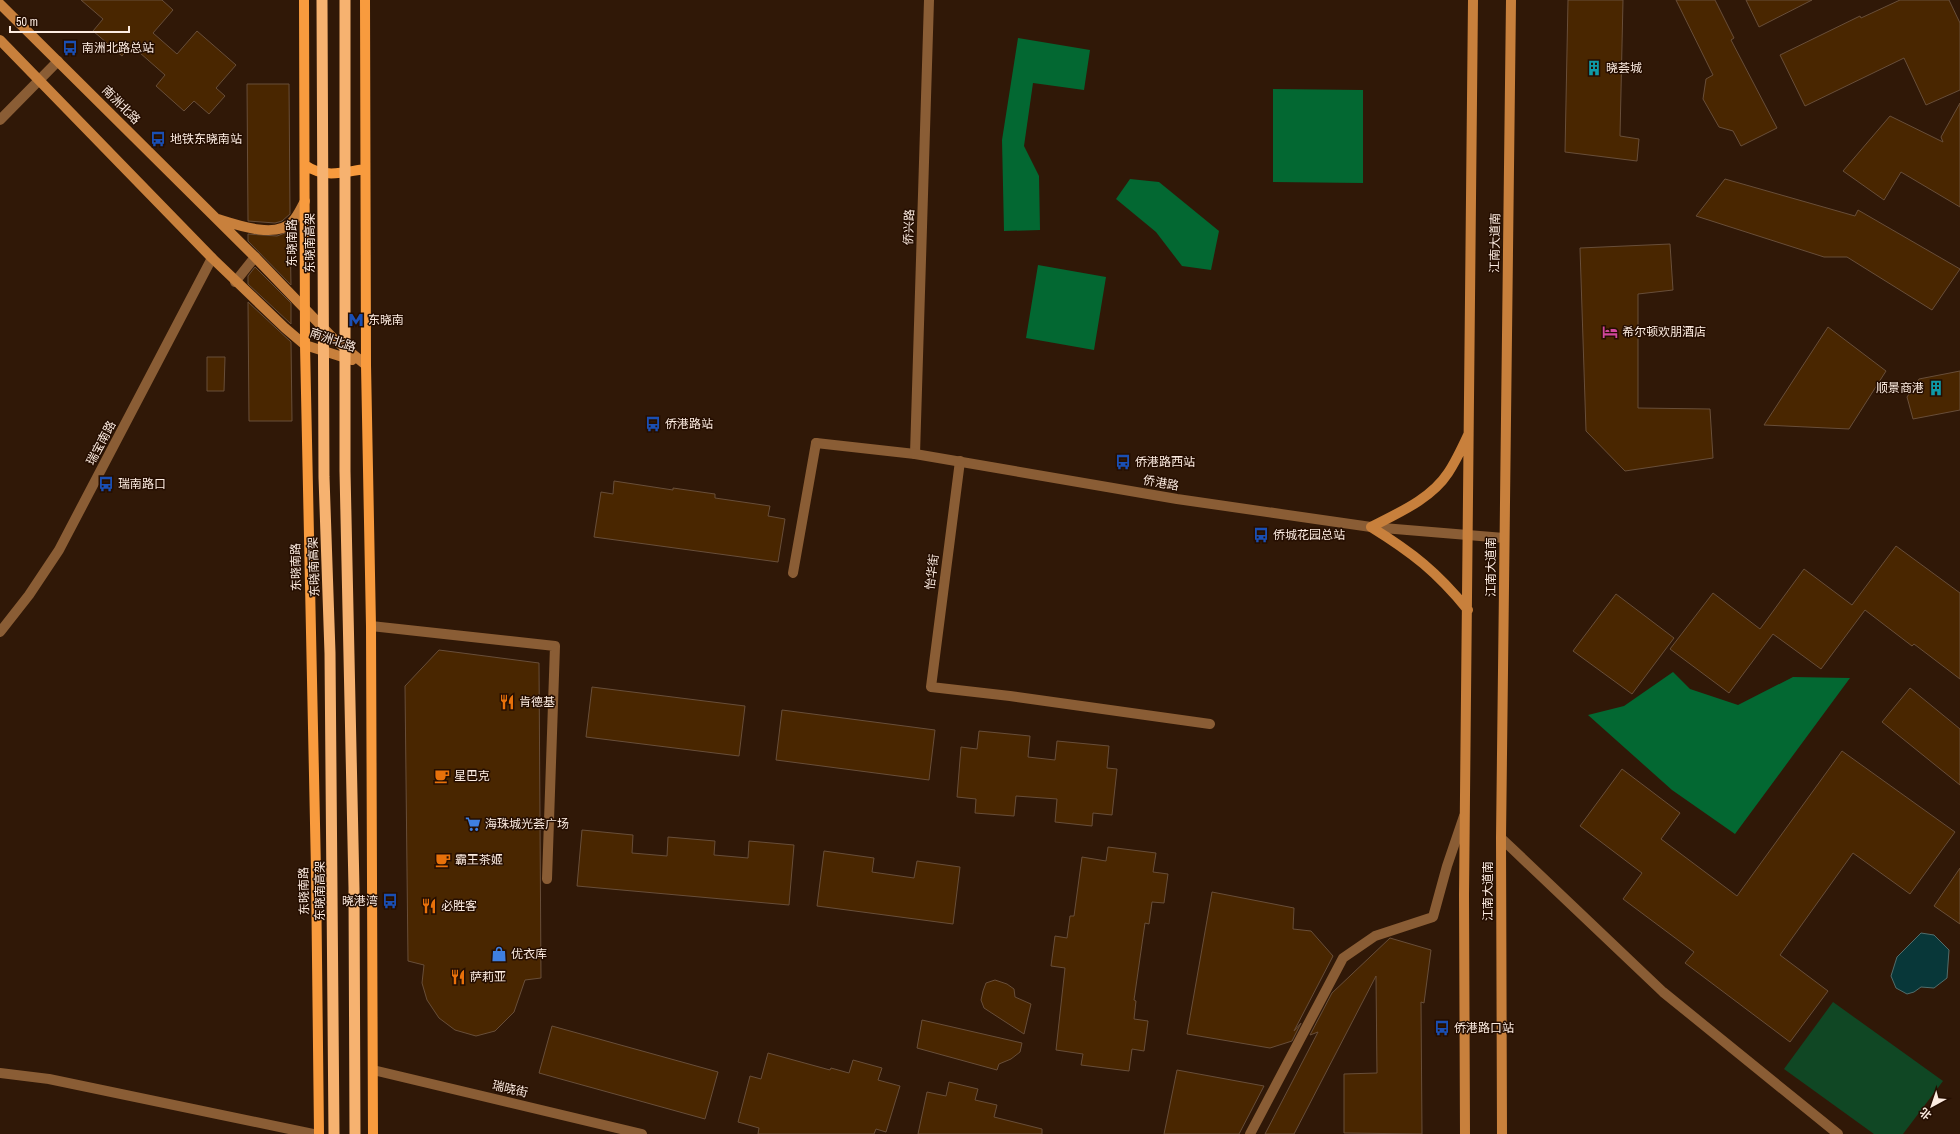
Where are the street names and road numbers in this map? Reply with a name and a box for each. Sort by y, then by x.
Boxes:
street label: 南洲北路 [98,82,144,128]
street label: 侨兴路 [900,209,918,245]
street label: 东晓南高架 [302,213,318,273]
street label: 江南大道南 [1486,213,1504,273]
street label: 东晓南路 [284,219,300,267]
street label: 南洲北路 [308,325,358,355]
street label: 瑞宝南路 [83,418,119,468]
street label: 侨港路 [1142,472,1180,494]
street label: 东晓南高架 [305,537,323,597]
street label: 江南大道南 [1483,537,1499,597]
street label: 东晓南路 [288,543,304,591]
street label: 怡华街 [922,553,942,591]
street label: 东晓南高架 [312,861,328,921]
street label: 江南大道南 [1480,861,1496,921]
street label: 东晓南路 [296,867,312,915]
street label: 瑞晓街 [491,1077,529,1101]

